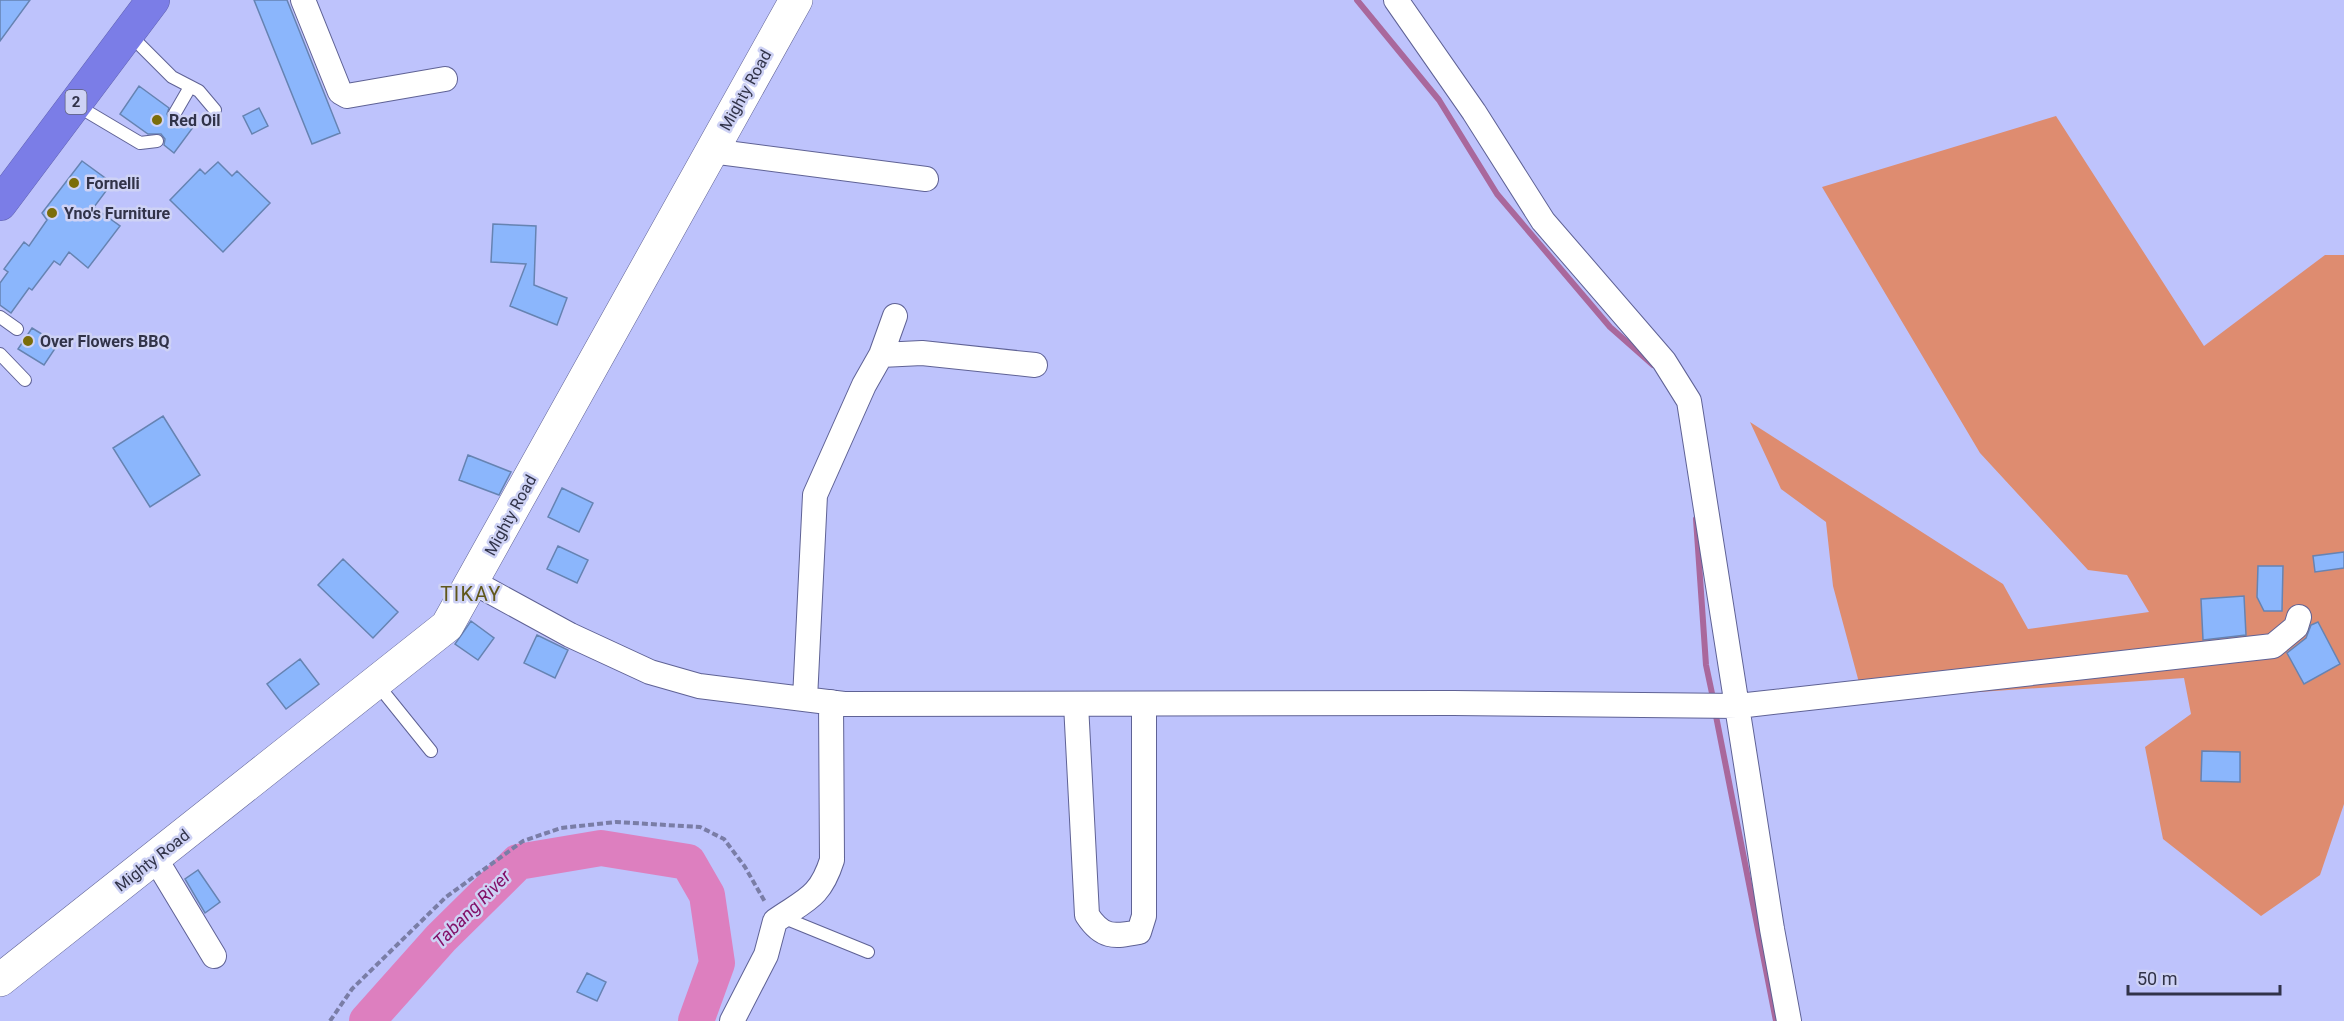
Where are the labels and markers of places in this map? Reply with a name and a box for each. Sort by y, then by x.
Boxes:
place label: Red Oil [169,111,220,130]
marker: Red Oil [150,113,164,127]
place label: Fornelli [86,174,140,193]
marker: Fornelli [67,176,81,190]
place label: Yno's Furniture [64,204,171,223]
marker: Yno's Furniture [45,206,59,220]
place label: Over Flowers BBQ [40,332,169,351]
marker: Over Flowers BBQ [21,334,35,348]

